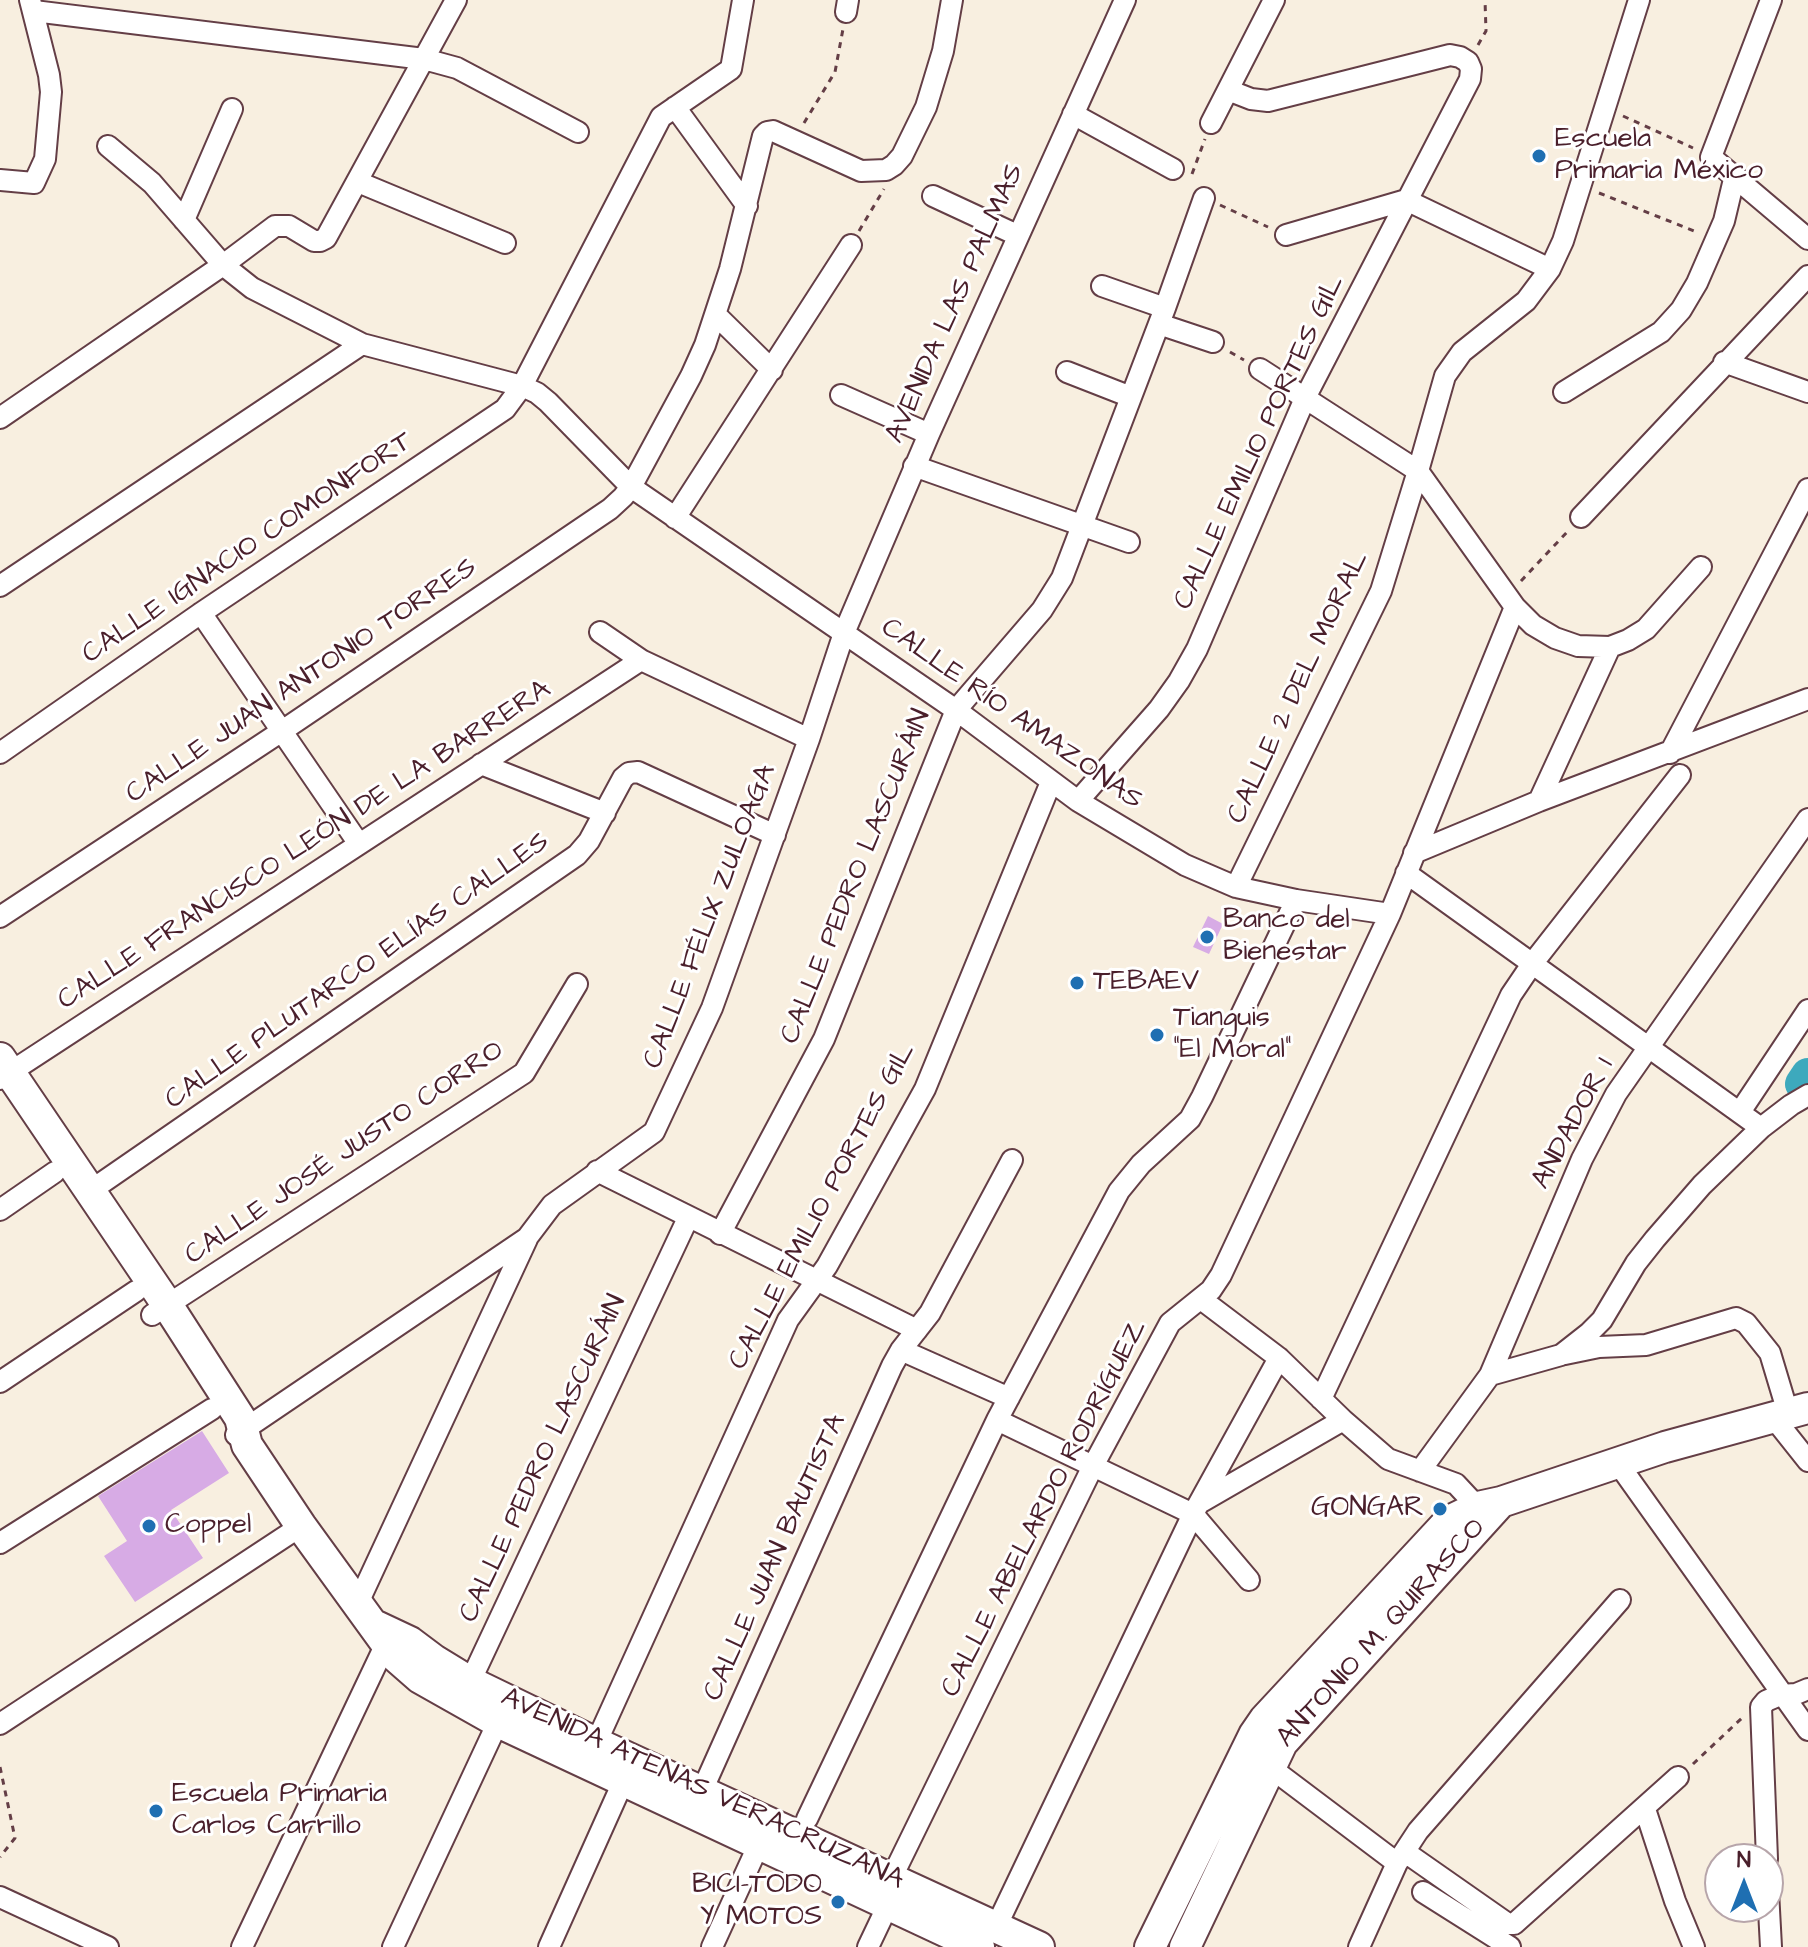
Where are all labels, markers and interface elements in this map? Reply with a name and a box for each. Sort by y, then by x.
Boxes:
place label: Escuela Primaria México [1555,123,1763,189]
marker: Escuela Primaria México [1530,147,1548,165]
street label: AVENIDA LAS PALMAS [879,159,1033,449]
street label: CALLE EMILIO PORTES GIL [1168,271,1352,615]
street label: CALLE IGNACIO COMONFORT [76,426,420,672]
street label: CALLE 2 DEL MORAL [1221,547,1377,829]
street label: CALLE JUAN ANTONIO TORRES [120,552,484,812]
street label: CALLE RÍO AMAZONAS [874,612,1148,818]
street label: CALLE FRANCISCO LEÓN DE LA BARRERA [52,674,558,1018]
street label: CALLE PEDRO LASCURÁIN [774,705,940,1049]
street label: CALLE FÉLIX ZULOAGA [637,760,785,1074]
street label: CALLE PLUTARCO ELÍAS CALLES [160,826,556,1118]
place label: Banco del Bienestar [1223,904,1350,970]
marker: Banco del Bienestar [1198,928,1216,946]
place label: TEBAEV [1093,966,1199,1000]
marker: TEBAEV [1068,974,1086,992]
place label: Tianguis "El Moral" [1173,1002,1291,1068]
marker: Tianguis "El Moral" [1148,1026,1166,1044]
street label: CALLE JOSÉ JUSTO CORRO [179,1035,511,1273]
street label: CALLE EMILIO PORTES GIL [723,1038,923,1376]
street label: ANDADOR 1 [1526,1053,1622,1195]
street label: CALLE PEDRO LASCURÁIN [453,1290,635,1628]
street label: CALLE ABELARDO RODRÍGUEZ [935,1315,1155,1703]
street label: CALLE JUAN BAUTISTA [698,1409,854,1707]
place label: GONGAR [1311,1492,1424,1526]
marker: GONGAR [1431,1500,1449,1518]
place label: Coppel [165,1509,251,1543]
street label: ANTONIO M. QUIRASCO [1270,1513,1494,1755]
marker: Coppel [140,1517,158,1535]
street label: AVENIDA ATENAS VERACRUZANA [495,1682,909,1898]
place label: Escuela Primaria Carlos Carrillo [172,1778,387,1844]
marker: Escuela Primaria Carlos Carrillo [147,1802,165,1820]
north arrow [1704,1843,1784,1923]
text: N [1737,1845,1751,1876]
place label: BICI-TODO Y MOTOS [692,1869,822,1935]
marker: BICI-TODO Y MOTOS [829,1893,847,1911]

